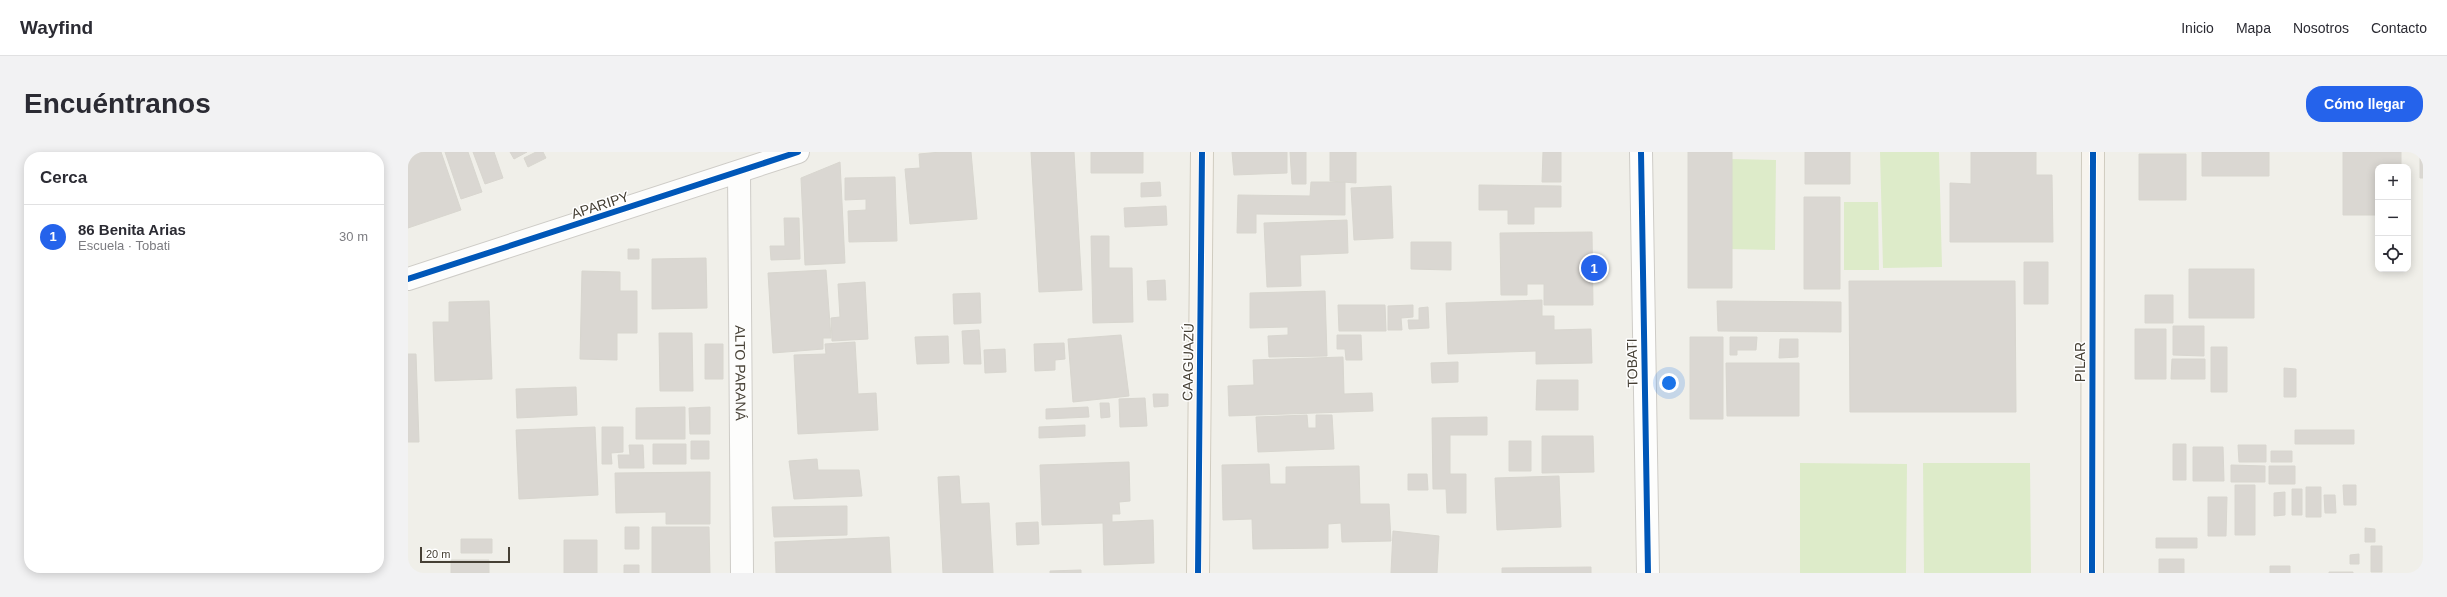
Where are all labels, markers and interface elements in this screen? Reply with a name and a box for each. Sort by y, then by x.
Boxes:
text: Wayfind [20,17,93,38]
text: Inicio [2181,20,2214,36]
text: Mapa [2236,20,2271,36]
text: Nosotros [2293,20,2349,36]
text: Contacto [2371,20,2427,36]
button: Cómo llegar [2306,86,2423,122]
text: Encuéntranos [24,88,211,119]
map controls [2375,164,2411,272]
button: + [2375,164,2411,200]
text: Cerca [40,168,87,187]
street label: APARIPY [569,188,631,222]
button: − [2375,200,2411,236]
text: 86 Benita Arias [78,221,186,238]
text: 1 [49,229,57,244]
text: 30 m [339,229,368,244]
button: locate [2375,236,2411,272]
text: Escuela · Tobati [78,238,170,253]
pin: 1 [1581,253,1607,283]
street label: CAAGUAZÚ [1179,323,1197,401]
street label: ALTO PARANÁ [732,325,749,422]
street label: TOBATI [1624,338,1640,388]
street label: PILAR [2072,342,2088,382]
your location [1659,373,1679,393]
scale bar [420,545,510,564]
text: 20 m [426,548,450,560]

